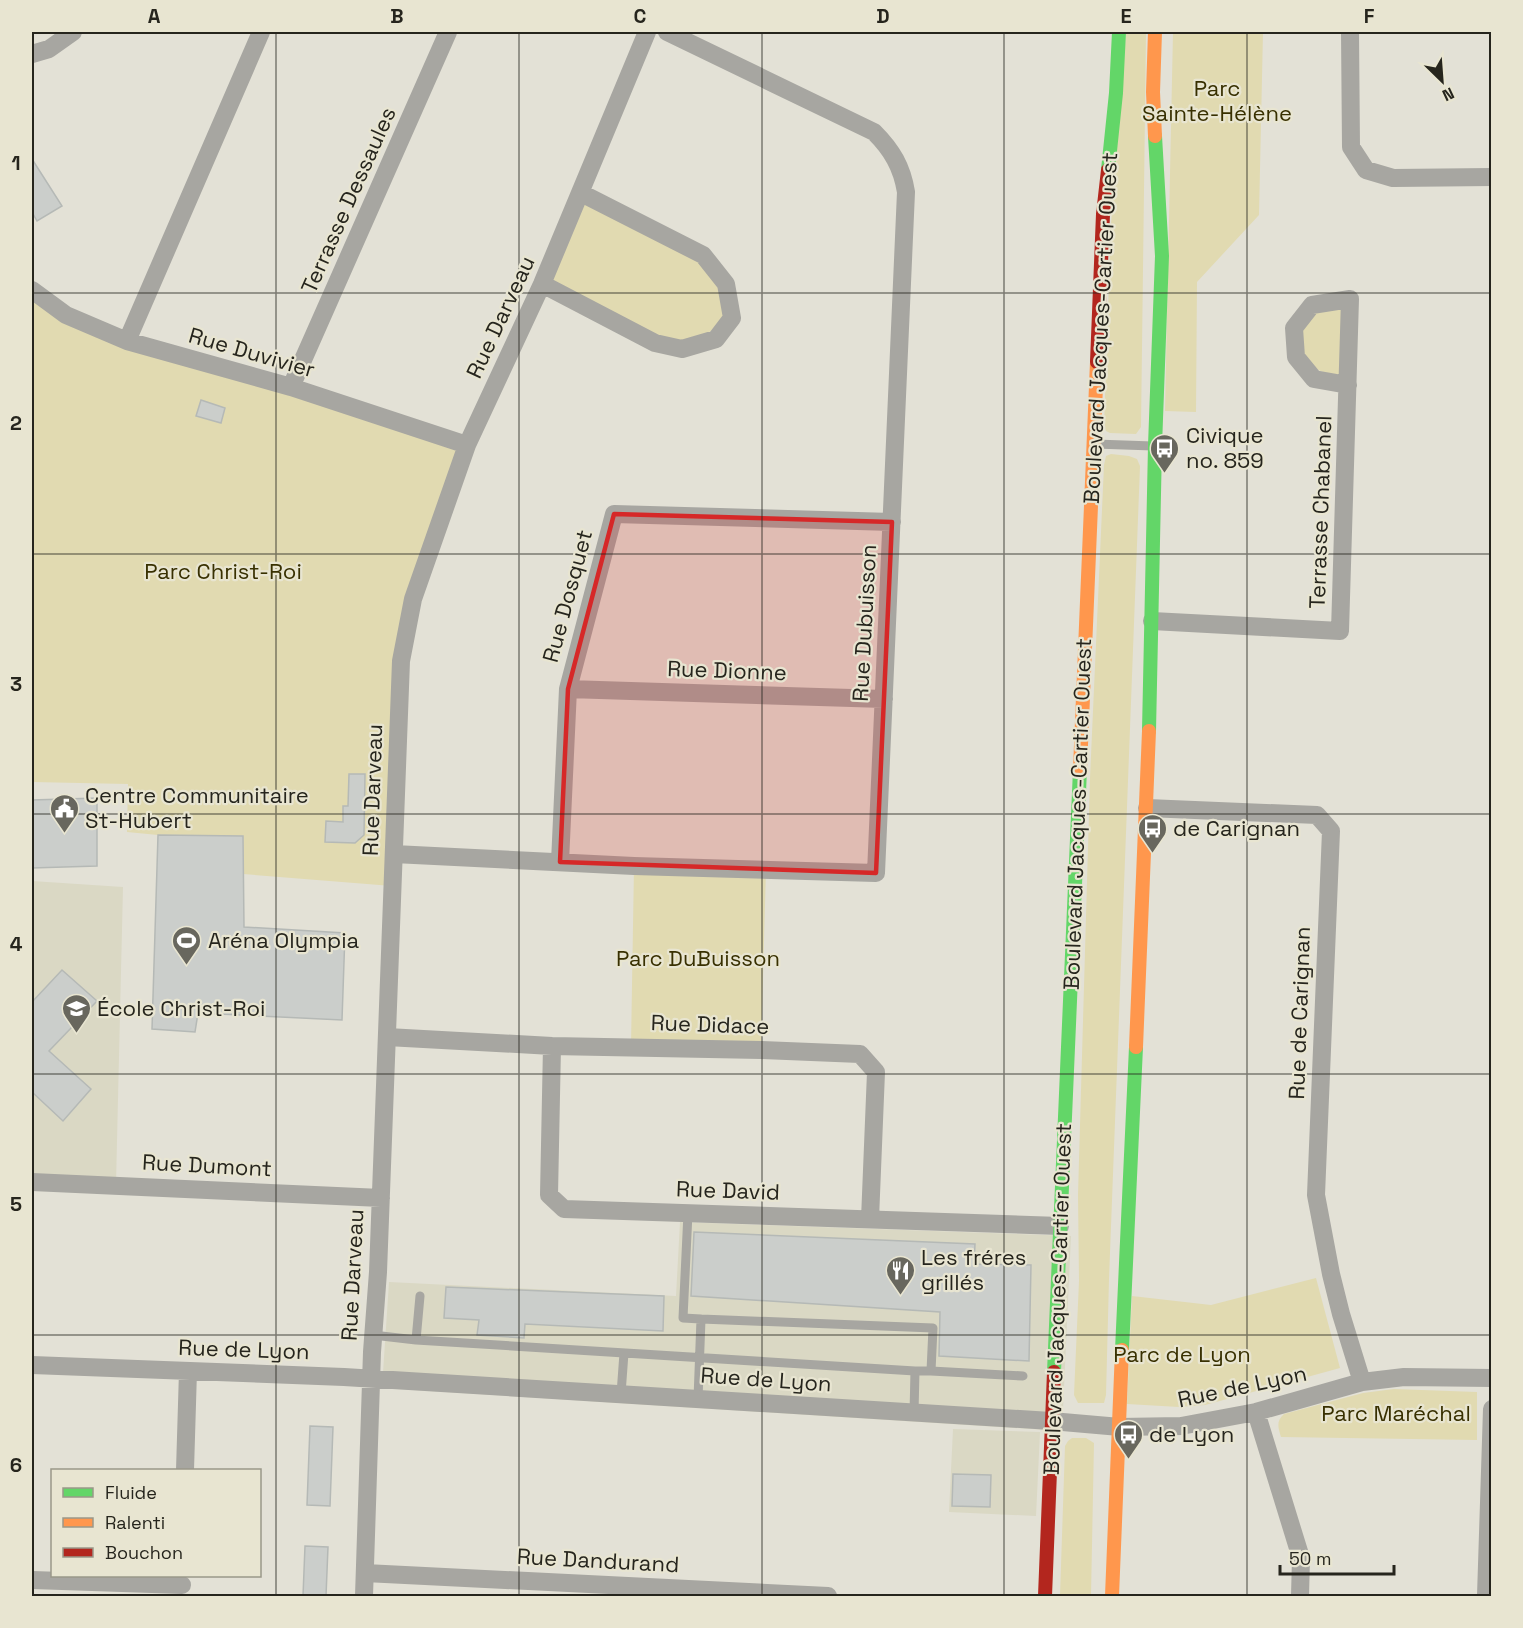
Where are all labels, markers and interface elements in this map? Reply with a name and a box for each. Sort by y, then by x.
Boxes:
text: A [148,3,161,29]
text: B [390,3,404,29]
text: C [634,3,647,29]
text: D [876,3,890,29]
text: E [1120,3,1132,29]
text: F [1364,3,1375,29]
north arrow [1412,51,1472,111]
park label: Parc Sainte-Hélène [1142,74,1292,127]
text: N [1439,82,1457,106]
street label: Terrasse Dessaules [294,103,402,297]
text: 1 [11,150,21,176]
street label: Boulevard Jacques-Cartier Ouest [1077,152,1123,504]
street label: Rue Darveau [459,251,541,383]
street label: Rue Duvivier [186,321,318,383]
text: 2 [10,410,22,436]
street label: Terrasse Chabanel [1303,415,1337,609]
place label: Civique no. 859 [1186,421,1264,474]
bus stop icon: Civique no. 859 [1149,432,1181,474]
street label: Rue Dosquet [536,527,598,665]
street label: Rue Dubuisson [846,544,882,702]
park label: Parc Christ-Roi [144,557,302,585]
street label: Boulevard Jacques-Cartier Ouest [1057,638,1097,990]
street label: Rue Dionne [667,654,787,686]
text: 3 [10,671,22,697]
street label: Rue Darveau [356,724,388,856]
place label: Centre Communitaire St-Hubert [85,781,309,834]
public building icon: Centre Communitaire St-Hubert [48,792,80,834]
bus stop icon: de Carignan [1136,812,1168,854]
place label: de Carignan [1173,814,1300,842]
sports icon: Aréna Olympia [171,924,203,966]
place label: Aréna Olympia [208,926,360,954]
street label: Rue de Carignan [1282,926,1316,1100]
text: 4 [10,931,23,957]
park label: Parc DuBuisson [616,944,780,972]
school or university icon: École Christ-Roi [60,992,92,1034]
place label: École Christ-Roi [97,994,265,1022]
street label: Rue Didace [650,1008,770,1040]
street label: Boulevard Jacques-Cartier Ouest [1037,1123,1077,1475]
street label: Rue Dumont [141,1148,273,1182]
street label: Rue David [675,1174,781,1206]
text: 5 [10,1191,22,1217]
street label: Rue Darveau [335,1208,369,1342]
place label: Les fréres grillés [921,1243,1026,1296]
restaurant icon: Les fréres grillés [884,1254,916,1296]
street label: Rue de Lyon [178,1333,310,1365]
park label: Parc de Lyon [1113,1340,1251,1368]
street label: Rue de Lyon [1175,1359,1309,1413]
street label: Rue de Lyon [700,1360,832,1398]
park label: Parc Maréchal [1321,1399,1471,1427]
bus stop icon: de Lyon [1112,1418,1144,1460]
place label: de Lyon [1149,1420,1234,1448]
text: 6 [10,1452,22,1478]
legend [51,1469,261,1577]
text: Fluide [105,1481,157,1504]
text: Ralenti [105,1511,165,1534]
scale bar [1280,1538,1394,1576]
text: Bouchon [105,1541,183,1564]
street label: Rue Dandurand [516,1542,680,1578]
text: 50 m [1289,1547,1331,1570]

